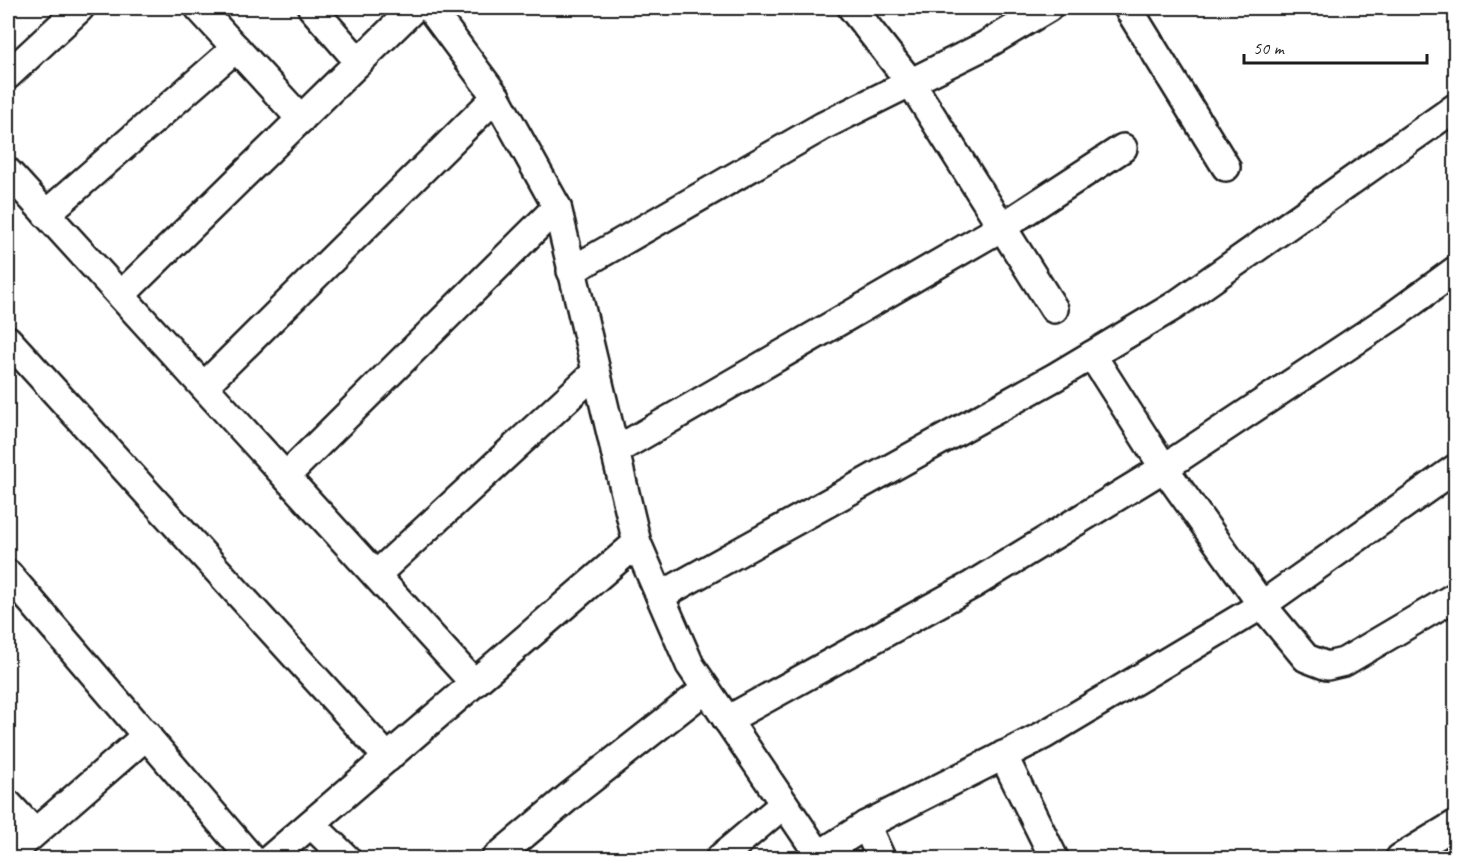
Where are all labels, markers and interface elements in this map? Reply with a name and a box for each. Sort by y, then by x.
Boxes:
scale bar [1244,27,1427,65]
text: 50 m [1253,37,1286,59]

